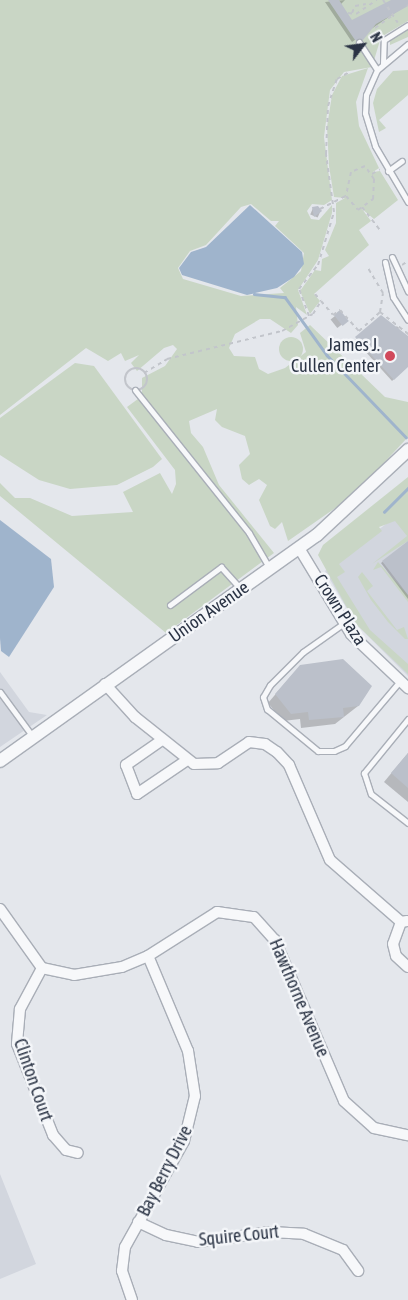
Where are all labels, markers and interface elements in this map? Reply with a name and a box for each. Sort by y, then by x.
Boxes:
north arrow [338,20,388,70]
text: N [367,30,385,45]
place label: James J. Cullen Center [291,335,380,378]
marker: James J. Cullen Center [384,350,396,362]
street label: Crown Plaza [309,570,371,650]
street label: Union Avenue [165,576,253,648]
street label: Hawthorne Avenue [264,936,334,1060]
street label: Clinton Court [9,1036,57,1124]
street label: Bay Berry Drive [133,1122,197,1220]
street label: Squire Court [198,1221,280,1251]

